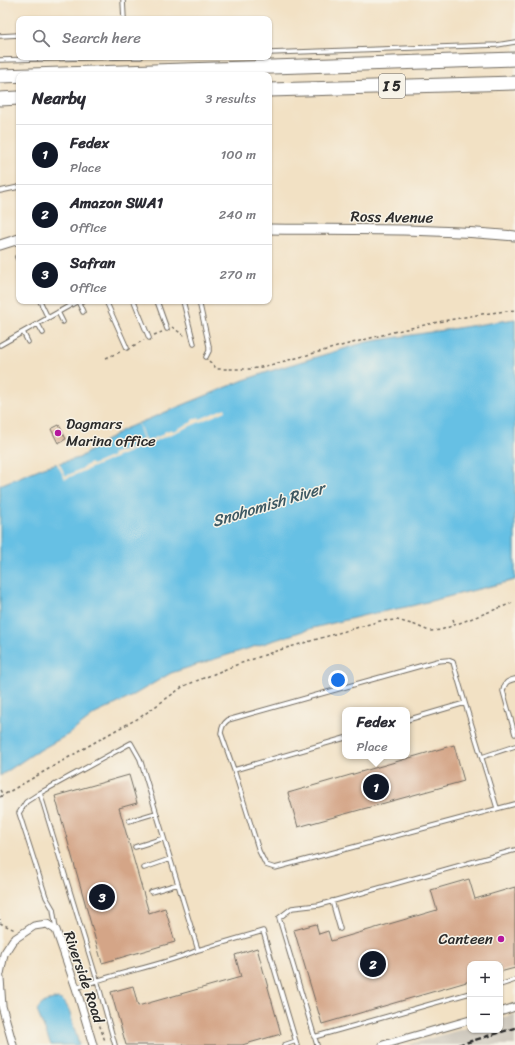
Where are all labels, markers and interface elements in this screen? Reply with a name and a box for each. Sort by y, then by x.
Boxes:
search box [16,16,272,60]
text: Search here [62,25,141,51]
icon: search [30,27,52,49]
road number: I 5 [379,74,405,98]
text: Nearby [32,83,86,113]
text: 3 results [205,87,256,110]
text: Fedex [70,130,109,156]
text: 1 [42,143,48,166]
text: 100 m [221,143,256,166]
text: Place [70,156,101,179]
text: Amazon SWA1 [70,190,163,216]
text: 2 [41,203,49,226]
text: 240 m [219,203,256,226]
street label: Ross Avenue [350,203,434,231]
text: Office [70,216,107,239]
text: Safran [70,250,115,276]
text: 3 [41,263,49,286]
text: 270 m [219,263,256,286]
text: Office [70,276,107,299]
place label: Dagmars Marina office [66,411,156,454]
marker: Dagmars Marina office [53,428,63,438]
water label: Snohomish River [208,473,331,535]
your location [328,670,348,690]
popup [342,707,410,759]
text: Fedex [356,709,396,735]
text: Place [356,735,388,758]
pin: 1 [363,772,389,802]
pin: 3 [89,882,115,912]
place label: Canteen [438,926,493,952]
street label: Riverside Road [56,927,112,1028]
marker: Canteen [496,934,506,944]
pin: 2 [360,949,386,979]
map controls [467,961,503,1033]
button: + [467,961,503,997]
button: − [467,997,503,1033]

